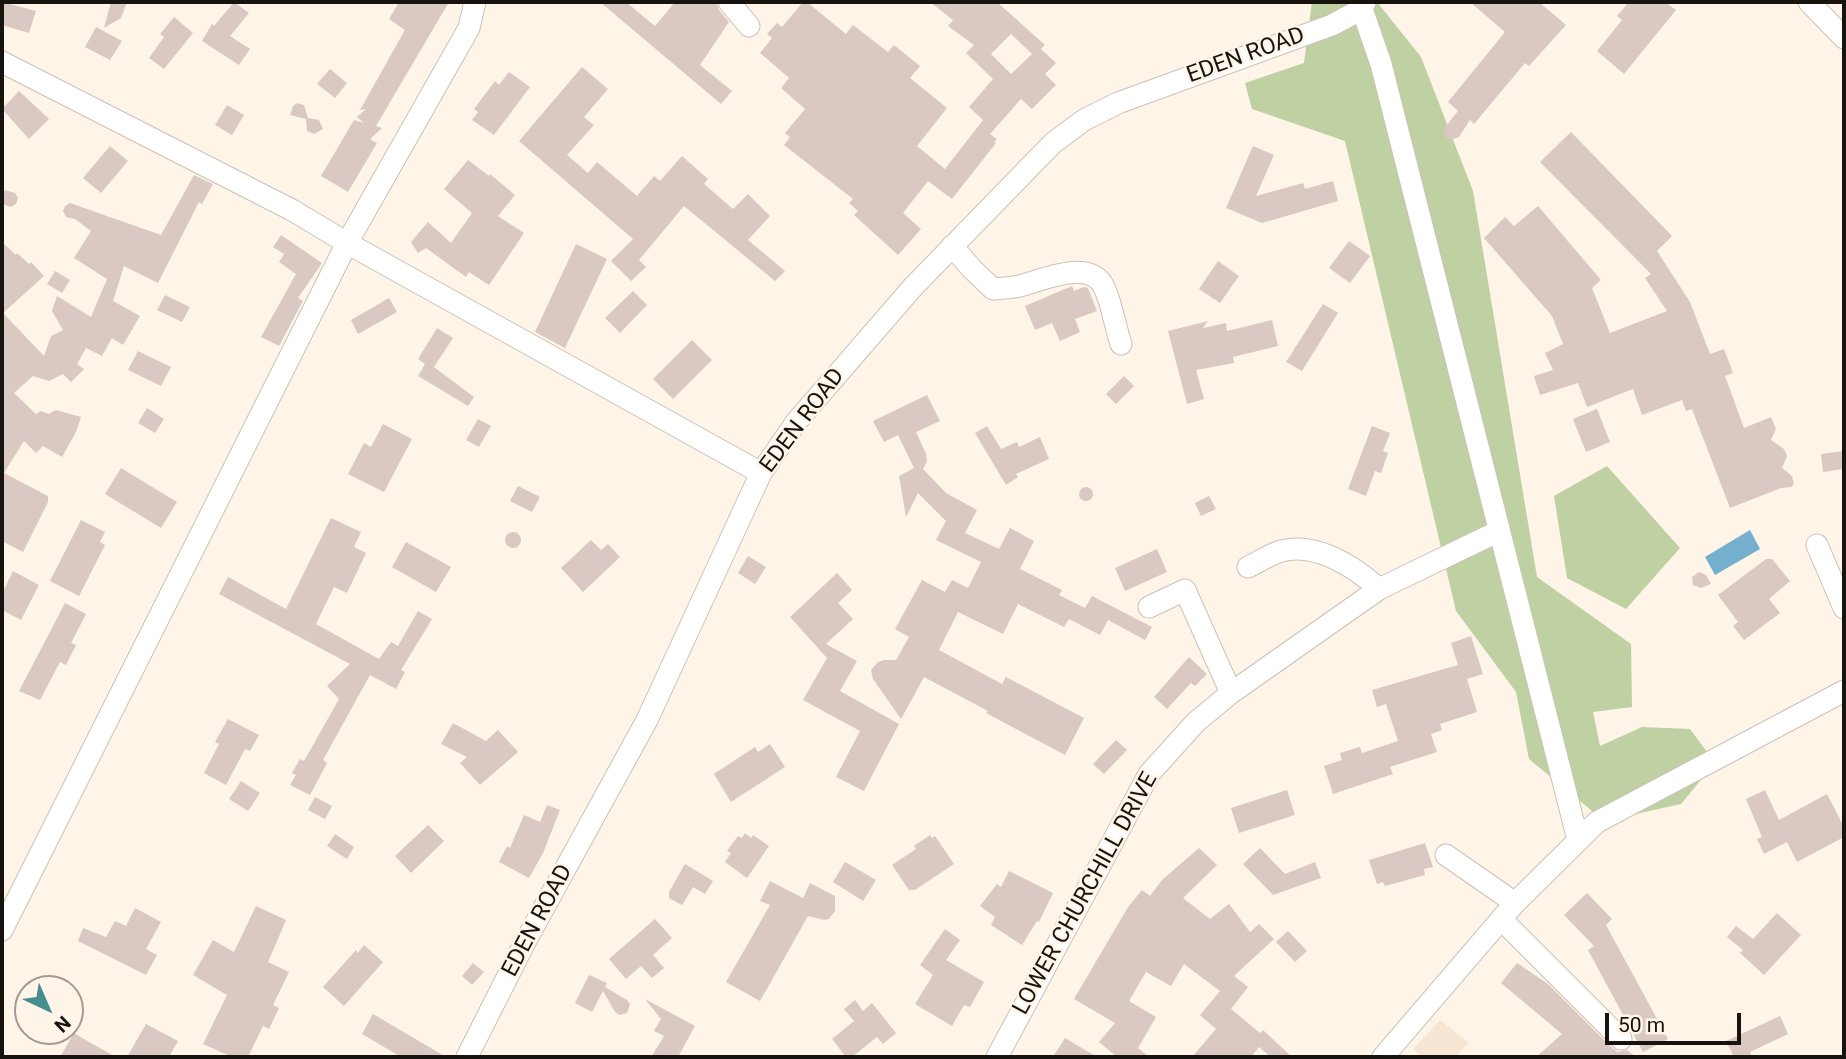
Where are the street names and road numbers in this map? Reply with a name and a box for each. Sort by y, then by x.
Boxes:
street label: EDEN ROAD [1183,22,1309,90]
street label: EDEN ROAD [755,363,851,479]
street label: LOWER CHURCHILL DRIVE [1008,768,1164,1020]
street label: EDEN ROAD [497,860,579,982]

